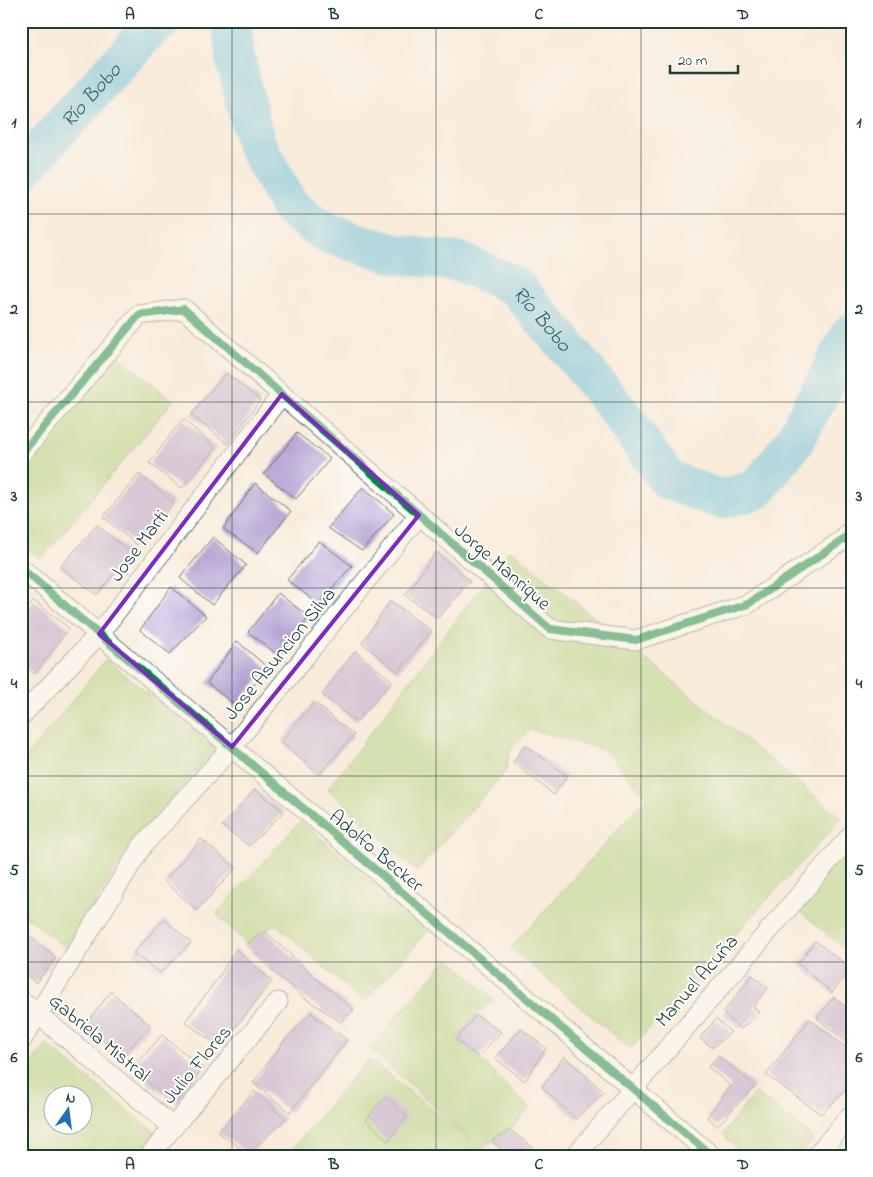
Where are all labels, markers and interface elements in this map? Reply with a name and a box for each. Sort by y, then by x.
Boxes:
text: A [125,3,135,27]
text: B [328,3,340,27]
text: C [535,3,544,27]
text: D [736,3,749,27]
scale bar [670,42,738,74]
text: 20 m [678,50,708,72]
water label: Río Bobo [55,56,130,135]
text: 1 [11,111,17,135]
text: 1 [856,111,862,135]
water label: Río Bobo [504,280,579,360]
text: 2 [9,298,18,322]
text: 2 [854,298,863,322]
text: 3 [10,485,18,509]
text: 3 [855,485,863,509]
street label: Jose Marti [103,504,177,589]
street label: Jorge Manrique [446,517,556,619]
street label: Jose Asuncion Silva [218,582,344,727]
text: 4 [10,672,18,696]
text: 4 [855,672,863,696]
street label: Adolfo Becker [322,804,430,901]
text: 5 [9,859,19,883]
text: 5 [854,859,864,883]
street label: Manuel Acuña [649,929,746,1034]
street label: Gabriela Mistral [41,988,156,1090]
street label: Julio Flores [156,1020,240,1112]
text: 6 [9,1046,18,1070]
text: 6 [854,1046,863,1070]
north arrow [42,1084,92,1134]
text: N [64,1088,78,1110]
text: A [125,1153,135,1177]
text: B [328,1153,340,1177]
text: C [535,1153,544,1177]
text: D [736,1153,749,1177]

